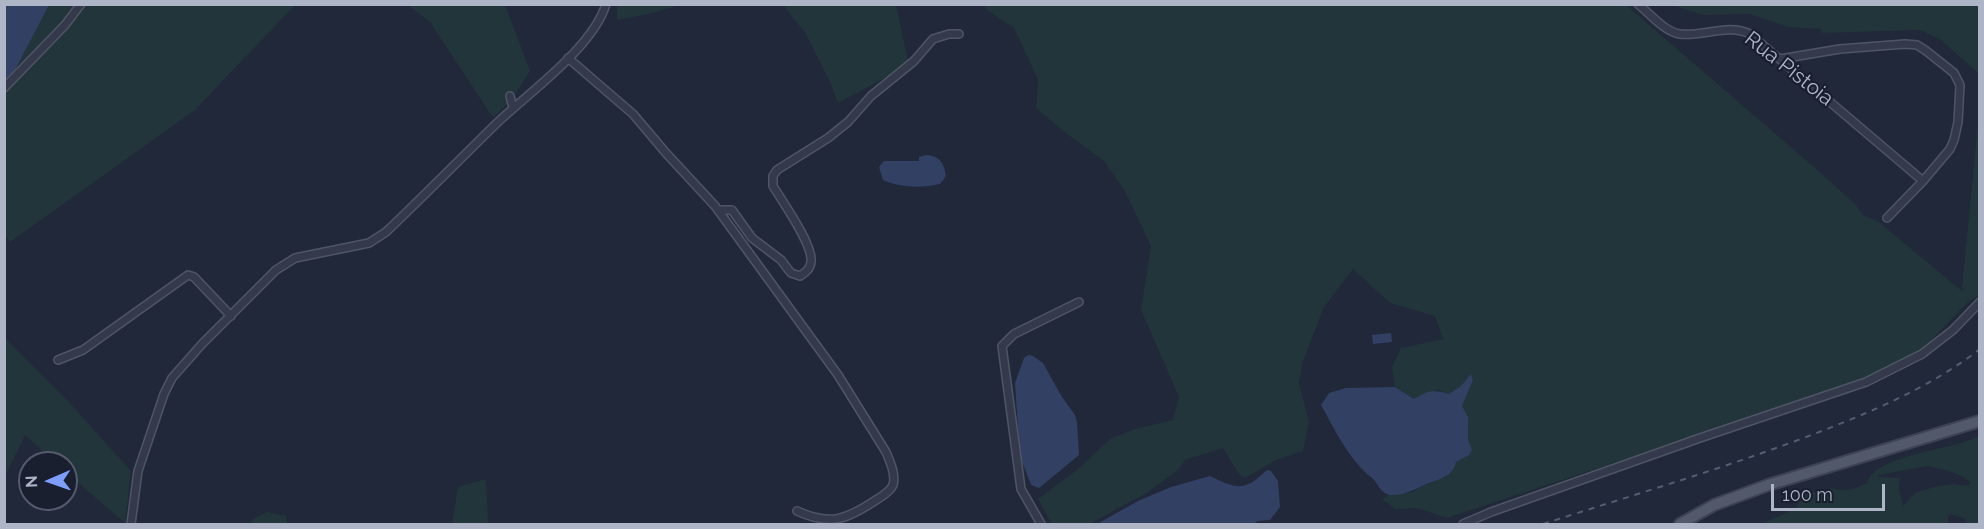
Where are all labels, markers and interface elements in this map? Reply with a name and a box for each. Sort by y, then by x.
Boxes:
street label: Rua Pistoia [1739,26,1839,112]
north arrow [18,451,78,511]
scale bar [1774,472,1888,510]
text: N [22,475,41,488]
text: 100 m [1782,484,1833,505]

